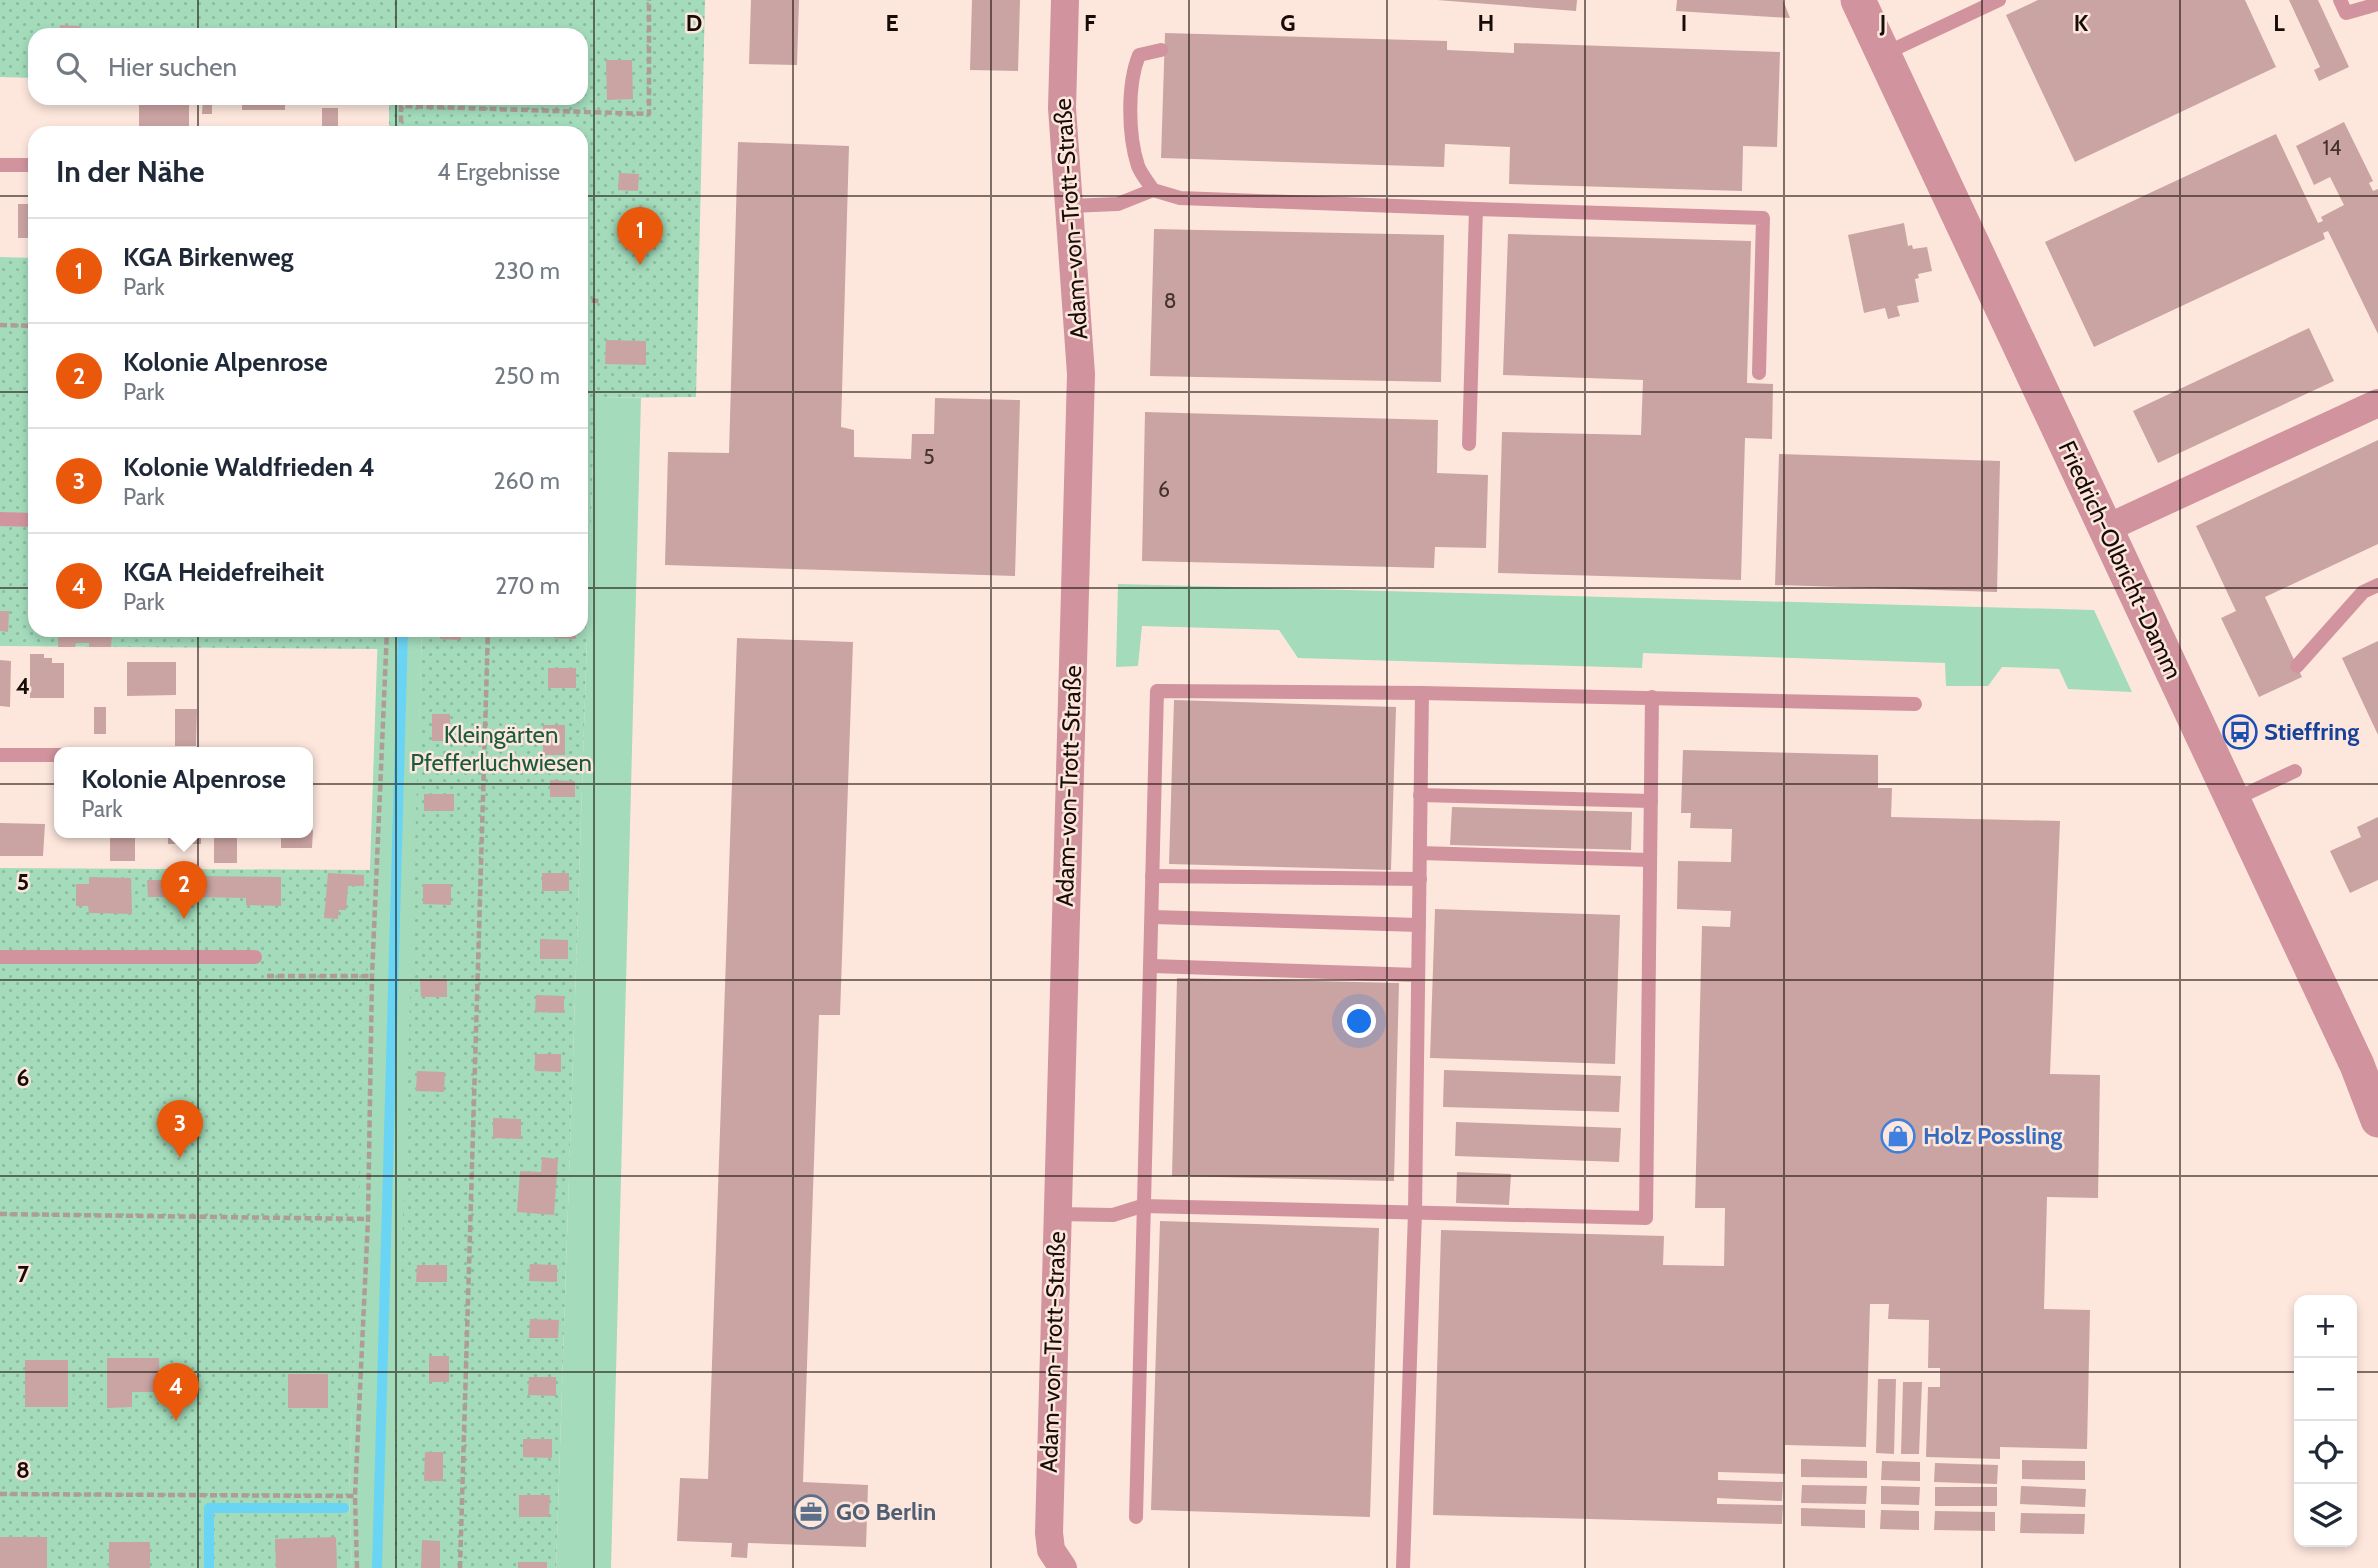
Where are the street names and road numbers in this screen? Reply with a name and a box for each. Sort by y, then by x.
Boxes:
street label: Adam-von-Trott-Straße [1048,97,1093,341]
street label: Friedrich-Olbricht-Damm [2053,436,2188,683]
street label: Adam-von-Trott-Straße [1050,665,1087,907]
street label: Adam-von-Trott-Straße [1034,1231,1071,1473]

